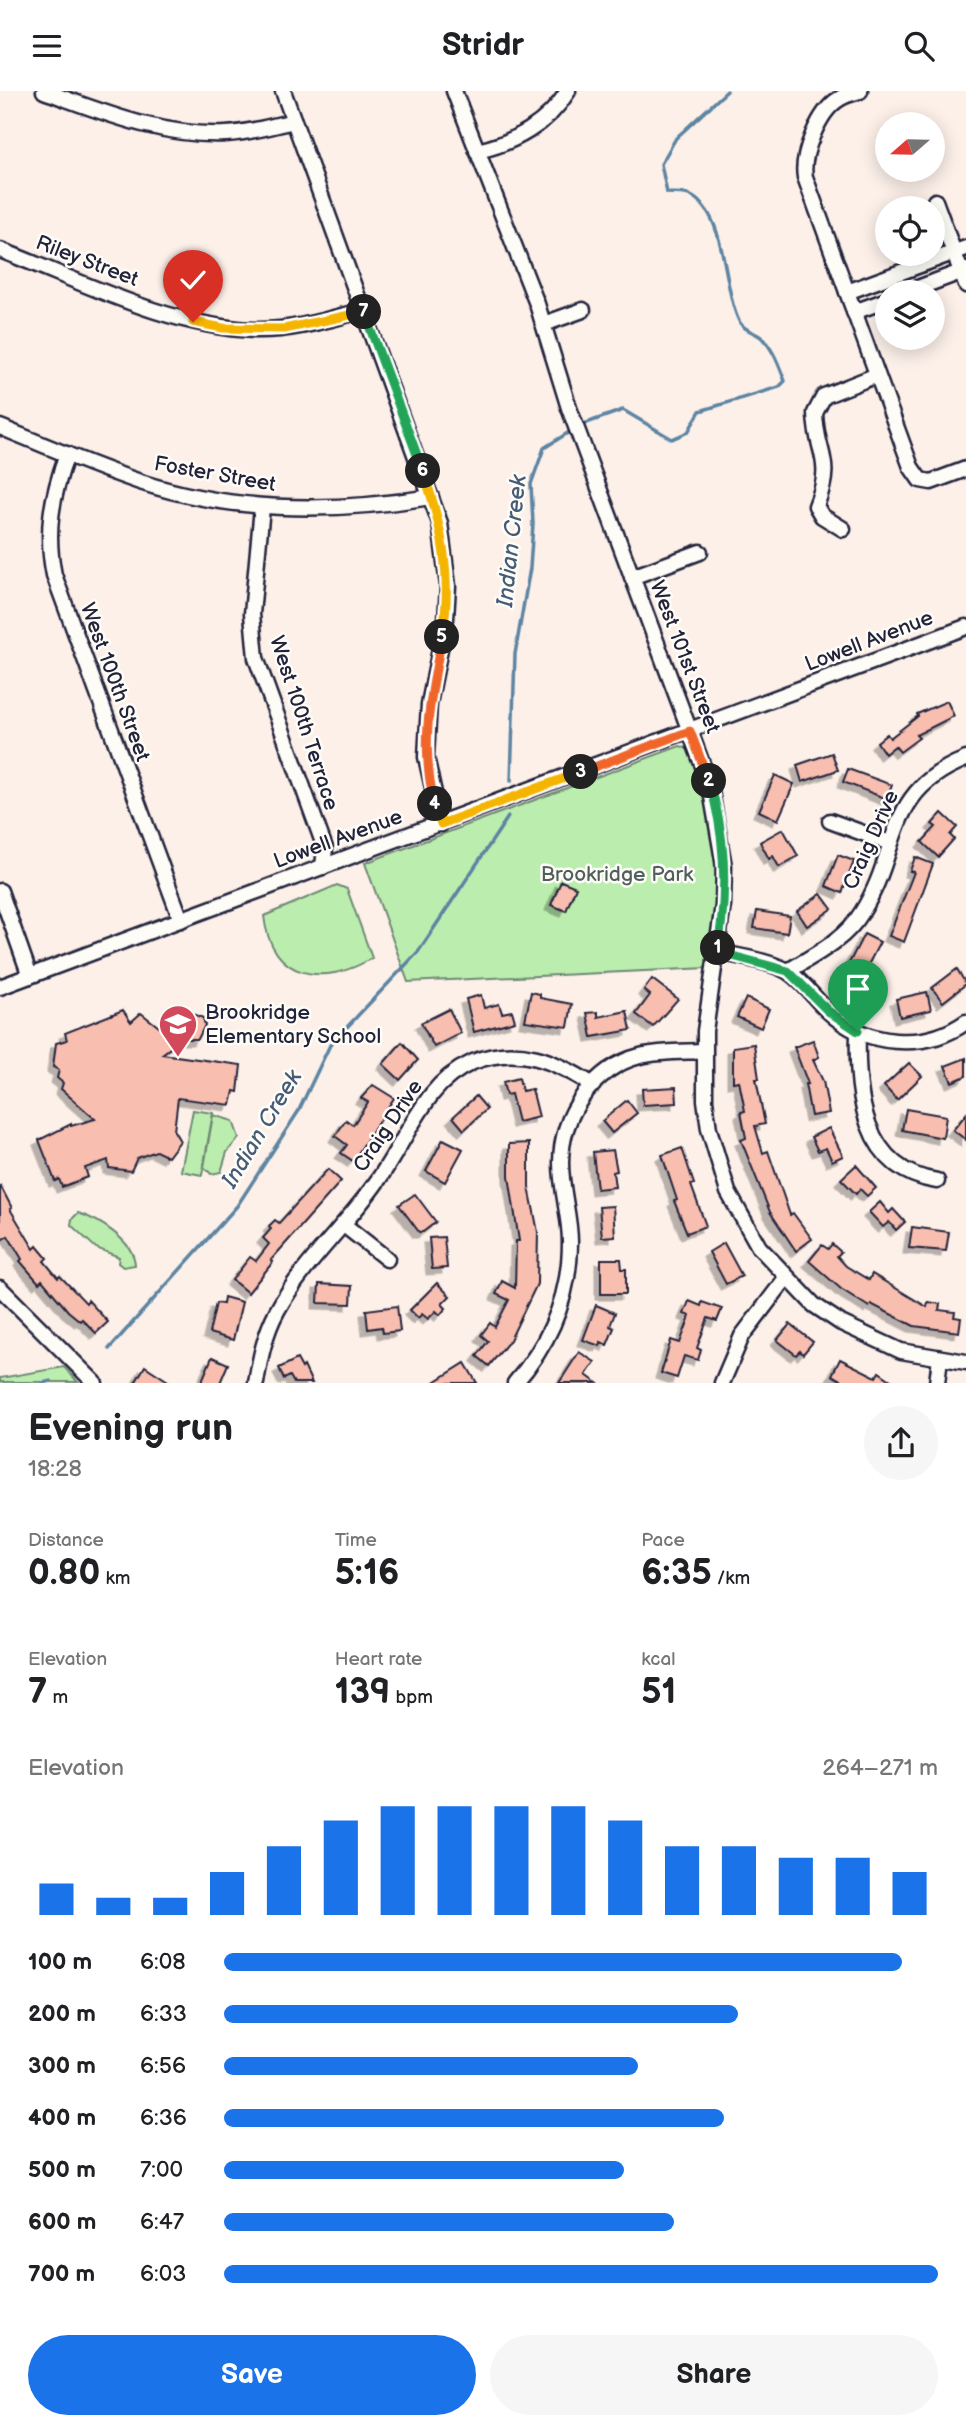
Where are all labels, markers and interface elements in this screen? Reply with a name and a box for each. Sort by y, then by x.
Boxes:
text: Stridr [442,26,524,65]
icon: menu [28,27,66,65]
icon: search [900,27,938,65]
north arrow [875,112,945,182]
map controls [875,112,945,350]
button: locate [875,196,945,266]
street label: Riley Street [32,230,142,292]
pin [163,250,223,322]
icon: check [174,261,212,299]
button: layers [875,280,945,350]
pin: 7 [346,295,382,329]
text: 7 [358,300,369,323]
street label: Foster Street [152,451,278,497]
pin: 6 [406,453,440,489]
text: 6 [417,459,428,482]
water label: Indian Creek [491,473,533,609]
street label: West 101st Street [644,577,726,737]
street label: West 100th Street [75,599,155,765]
street label: Lowell Avenue [801,605,937,677]
pin: 5 [424,619,460,655]
text: 5 [436,625,447,648]
street label: West 100th Terrace [264,633,344,813]
pin: 3 [564,755,598,789]
text: 3 [575,760,586,783]
pin: 2 [692,763,726,799]
text: 2 [703,769,714,792]
street label: Craig Drive [838,786,904,894]
pin: 4 [418,787,452,821]
text: 4 [429,792,440,815]
street label: Lowell Avenue [270,804,406,874]
park label: Brookridge Park [541,862,694,887]
pin: 1 [700,931,736,965]
text: 1 [714,936,722,959]
pin [828,959,888,1031]
icon: arrive [839,970,877,1008]
place label: Brookridge Elementary School [205,1000,381,1049]
school or university icon: Brookridge Elementary School [157,1003,199,1058]
water label: Indian Creek [215,1064,309,1194]
street label: Craig Drive [348,1075,428,1177]
text: Evening run [28,1406,233,1451]
button: share [864,1406,938,1480]
text: 18:28 [28,1455,82,1483]
text: Distance [28,1529,104,1552]
text: Time [335,1529,377,1552]
text: Pace [641,1529,685,1552]
text: 0.80 [28,1552,100,1595]
text: 5:16 [335,1552,399,1595]
text: 6:35 [641,1552,712,1595]
text: km [100,1567,131,1590]
text: /km [712,1567,750,1590]
text: Elevation [28,1648,107,1671]
text: Heart rate [335,1648,422,1671]
text: kcal [641,1648,675,1671]
text: 7 [28,1671,47,1714]
text: 139 [335,1671,390,1714]
text: 51 [641,1671,676,1714]
text: m [47,1686,68,1709]
text: bpm [390,1686,433,1709]
text: Elevation [28,1754,124,1782]
text: 264–271 m [822,1754,938,1782]
text: 100 m [28,1948,92,1976]
text: 6:08 [140,1948,186,1976]
text: 200 m [28,2000,96,2028]
text: 6:33 [140,2000,187,2028]
text: 300 m [28,2052,96,2080]
text: 6:56 [140,2052,186,2080]
text: 400 m [28,2104,96,2132]
text: 6:36 [140,2104,187,2132]
text: 500 m [28,2156,96,2184]
text: 7:00 [140,2156,183,2184]
text: 600 m [28,2208,96,2236]
text: 6:47 [140,2208,184,2236]
text: 700 m [28,2260,95,2288]
text: 6:03 [140,2260,186,2288]
button: Save [28,2335,476,2415]
button: Share [490,2335,938,2415]

